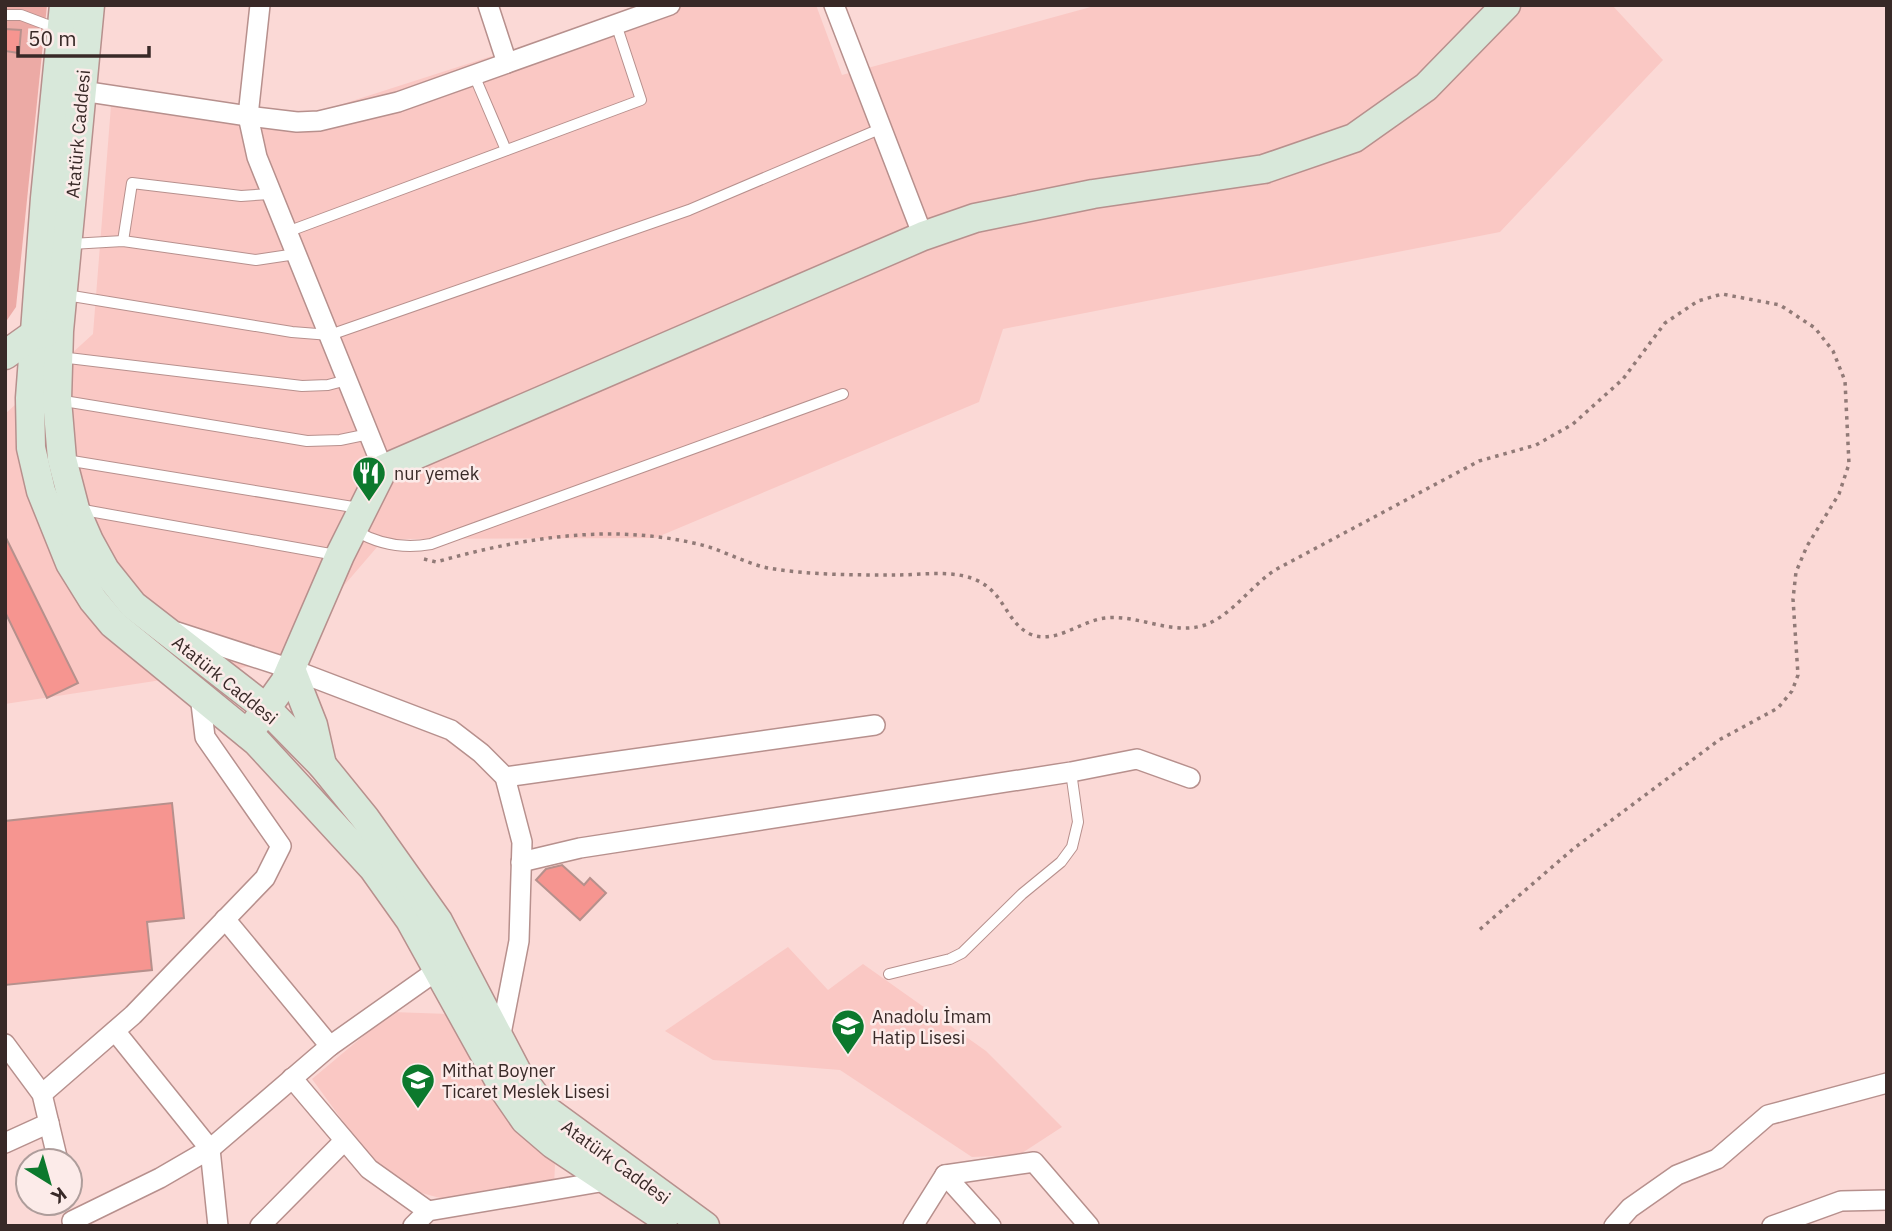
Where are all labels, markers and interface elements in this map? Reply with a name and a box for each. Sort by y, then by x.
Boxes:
scale bar [18,14,149,58]
text: 50 m [28,24,77,52]
street label: Atatürk Caddesi [61,69,95,199]
restaurant icon: nur yemek [350,454,388,503]
place label: nur yemek [394,462,480,485]
street label: Atatürk Caddesi [168,630,282,730]
place label: Anadolu İmam Hatip Lisesi [872,1005,992,1049]
school or university icon: Anadolu İmam Hatip Lisesi [829,1007,867,1056]
place label: Mithat Boyner Ticaret Meslek Lisesi [442,1059,610,1103]
school or university icon: Mithat Boyner Ticaret Meslek Lisesi [399,1061,437,1110]
street label: Atatürk Caddesi [557,1115,675,1209]
north arrow [14,1147,84,1217]
text: K [47,1182,72,1209]

